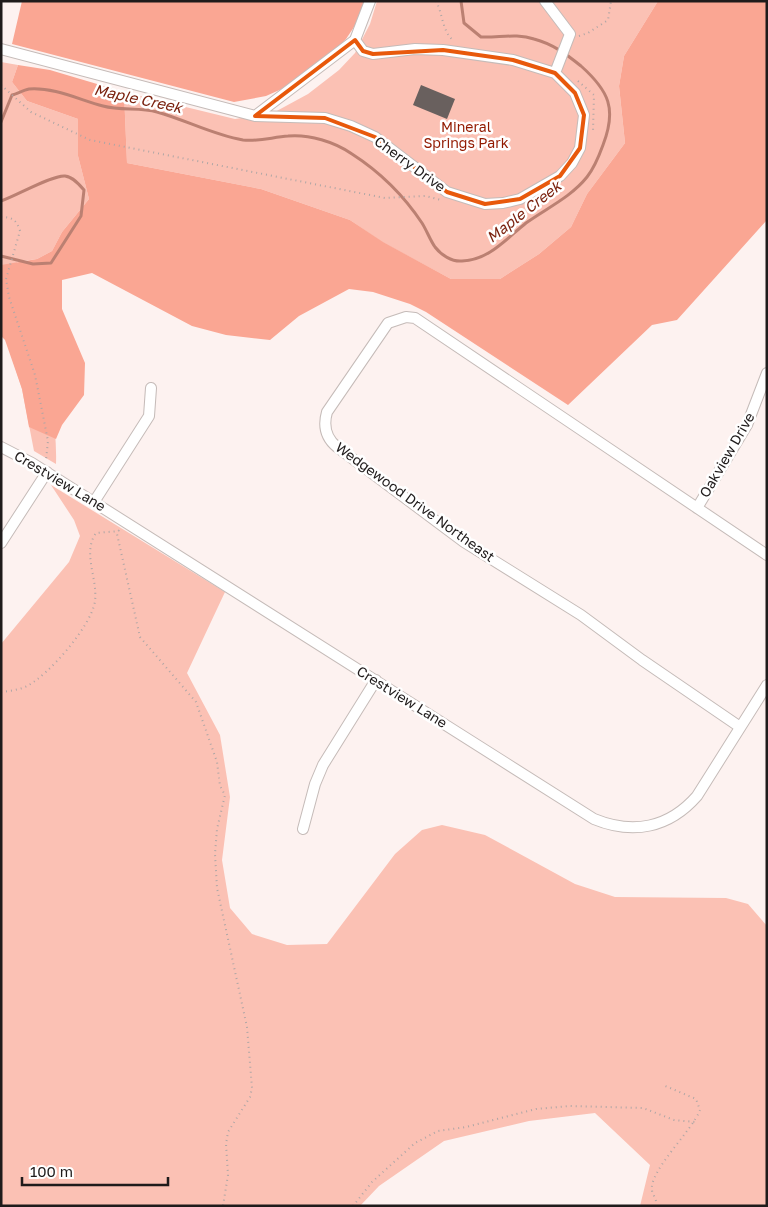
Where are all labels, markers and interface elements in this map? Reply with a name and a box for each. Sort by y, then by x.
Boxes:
water label: Maple Creek [93,80,185,116]
park label: Mineral Springs Park [423,118,509,151]
street label: Cherry Drive [371,132,449,195]
water label: Maple Creek [483,176,565,246]
street label: Oakview Drive [695,409,758,500]
street label: Wedgewood Drive Northeast [332,438,498,565]
street label: Crestview Lane [12,447,109,514]
street label: Crestview Lane [354,662,451,731]
scale bar [22,1154,169,1186]
text: 100 m [30,1162,73,1180]

